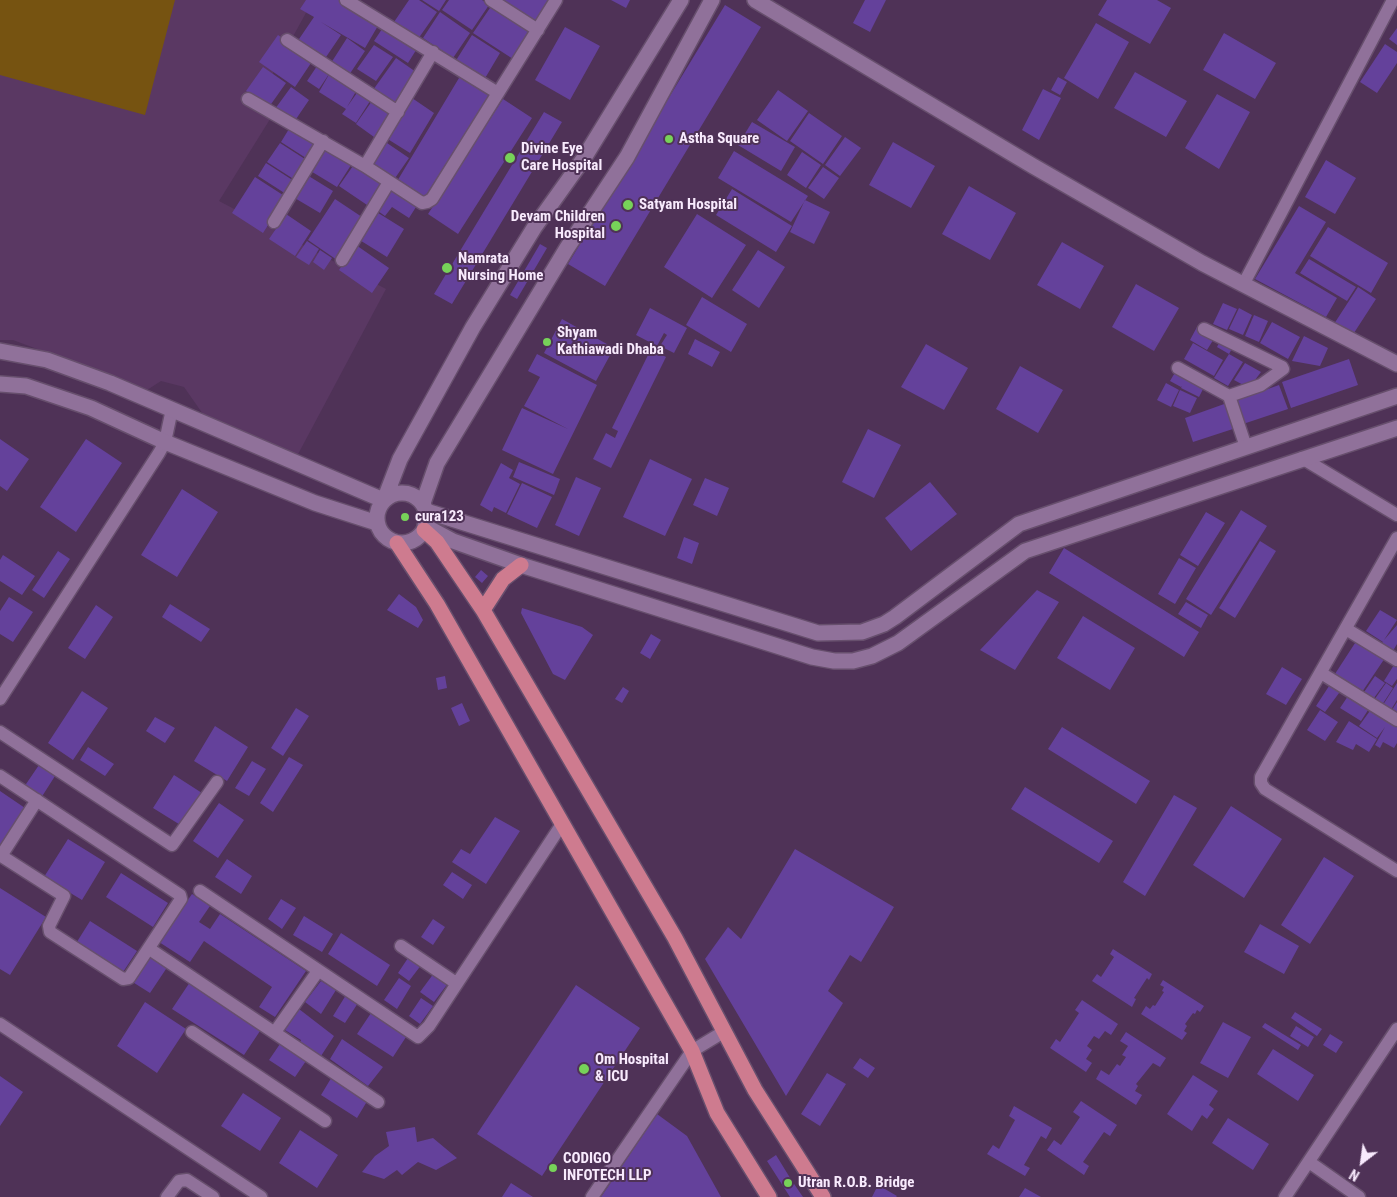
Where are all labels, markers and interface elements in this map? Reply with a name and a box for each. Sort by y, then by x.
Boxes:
place label: Astha Square [679,130,759,148]
marker: Astha Square [663,133,675,145]
place label: Divine Eye Care Hospital [521,140,602,175]
marker: Divine Eye Care Hospital [503,151,517,165]
place label: Satyam Hospital [639,196,737,214]
marker: Satyam Hospital [621,198,635,212]
place label: Devam Children Hospital [511,208,605,243]
marker: Devam Children Hospital [609,219,623,233]
place label: Namrata Nursing Home [458,250,543,285]
marker: Namrata Nursing Home [440,261,454,275]
place label: Shyam Kathiawadi Dhaba [557,324,664,359]
marker: Shyam Kathiawadi Dhaba [541,336,553,348]
place label: cura123 [415,508,464,526]
marker: cura123 [399,511,411,523]
place label: Om Hospital & ICU [595,1051,669,1086]
marker: Om Hospital & ICU [577,1062,591,1076]
north arrow [1337,1137,1387,1187]
place label: CODIGO INFOTECH LLP [563,1150,651,1185]
marker: CODIGO INFOTECH LLP [547,1162,559,1174]
text: N [1347,1166,1362,1184]
place label: Utran R.O.B. Bridge [798,1174,915,1192]
marker: Utran R.O.B. Bridge [782,1177,794,1189]

